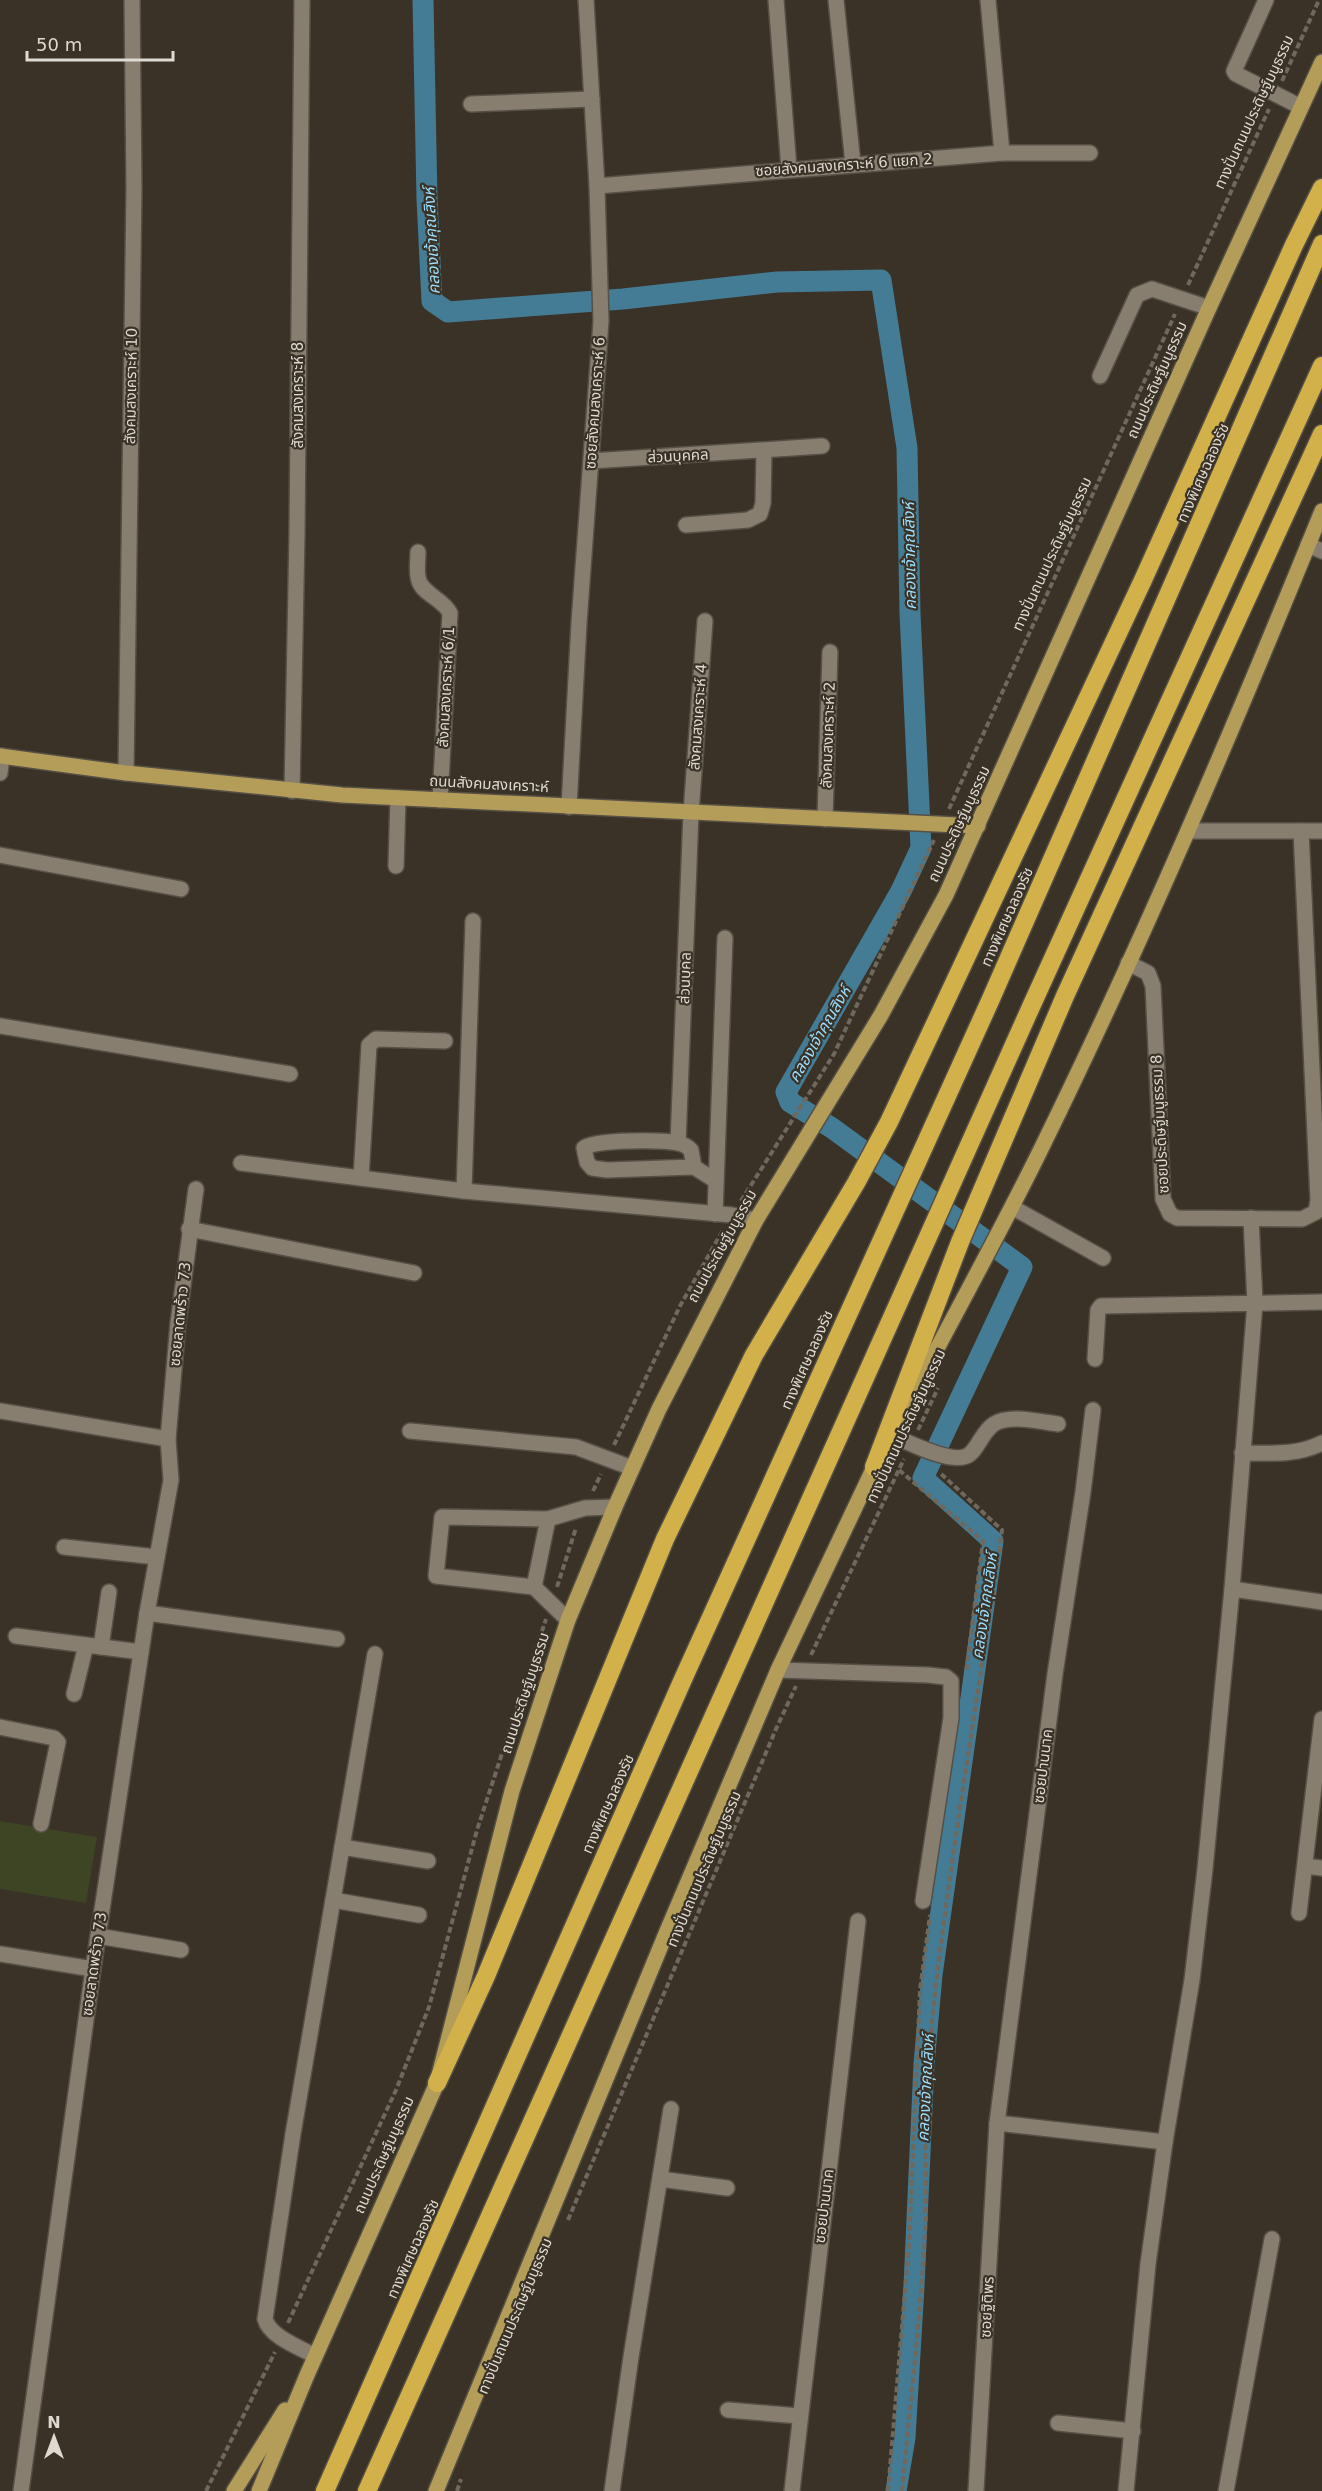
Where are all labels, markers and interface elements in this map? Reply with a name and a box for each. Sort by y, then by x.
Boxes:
scale bar [27,24,172,62]
street label: ทางปั่นถนนประดิษฐ์มนูธรรม [1209,32,1298,192]
text: 50 m [36,34,82,55]
street label: ซอยสังคมสงเคราะห์ 6 แยก 2 [755,150,933,180]
water label: คลองเจ้าคุณสิงห์ [419,183,445,295]
street label: ถนนประดิษฐ์มนูธรรม [1123,319,1191,441]
street label: สังคมสงเคราะห์ 10 [121,328,141,444]
street label: ซอยสังคมสงเคราะห์ 6 [581,336,609,470]
street label: สังคมสงเคราะห์ 8 [289,342,307,448]
street label: ทางพิเศษฉลองรัช [1173,421,1233,525]
street label: ส่วนบุคคล [647,445,709,467]
street label: ทางปั่นถนนประดิษฐ์มนูธรรม [1007,474,1096,634]
water label: คลองเจ้าคุณสิงห์ [899,499,921,610]
street label: สังคมสงเคราะห์ 6/1 [434,626,458,748]
street label: สังคมสงเคราะห์ 4 [685,663,711,771]
street label: สังคมสงเคราะห์ 2 [817,681,839,789]
street label: ถนนประดิษฐ์มนูธรรม [924,763,994,885]
street label: ถนนสังคมสงเคราะห์ [429,772,550,796]
street label: ทางพิเศษฉลองรัช [977,865,1037,969]
street label: ส่วนบุคล [675,952,695,1004]
water label: คลองเจ้าคุณสิงห์ [784,980,857,1086]
street label: ซอยประดิษฐ์มนูธรรม 8 [1147,1054,1173,1194]
street label: ถนนประดิษฐ์มนูธรรม [683,1186,761,1306]
street label: ซอยลาดพร้าว 73 [166,1261,194,1367]
street label: ทางพิเศษฉลองรัช [777,1308,837,1412]
street label: ทางปั่นถนนประดิษฐ์มนูธรรม [861,1346,950,1506]
water label: คลองเจ้าคุณสิงห์ [968,1548,1003,1661]
street label: ถนนประดิษฐ์มนูธรรม [497,1630,553,1756]
street label: ซอยปานนาค [1030,1728,1056,1804]
street label: ทางพิเศษฉลองรัช [578,1752,638,1856]
street label: ทางปั่นถนนประดิษฐ์มนูธรรม [662,1788,745,1950]
street label: ซอยลาดพร้าว 73 [78,1911,110,2017]
water label: คลองเจ้าคุณสิงห์ [913,2030,939,2142]
street label: ถนนประดิษฐ์มนูธรรม [350,2094,418,2216]
street label: ซอยปานนาค [811,2168,837,2244]
street label: ทางพิเศษฉลองรัช [383,2197,443,2301]
street label: ทางปั่นถนนประดิษฐ์มนูธรรม [473,2235,556,2397]
street label: ซอยฐิติพร [976,2276,998,2338]
north arrow [24,2407,84,2467]
text: N [47,2413,61,2432]

